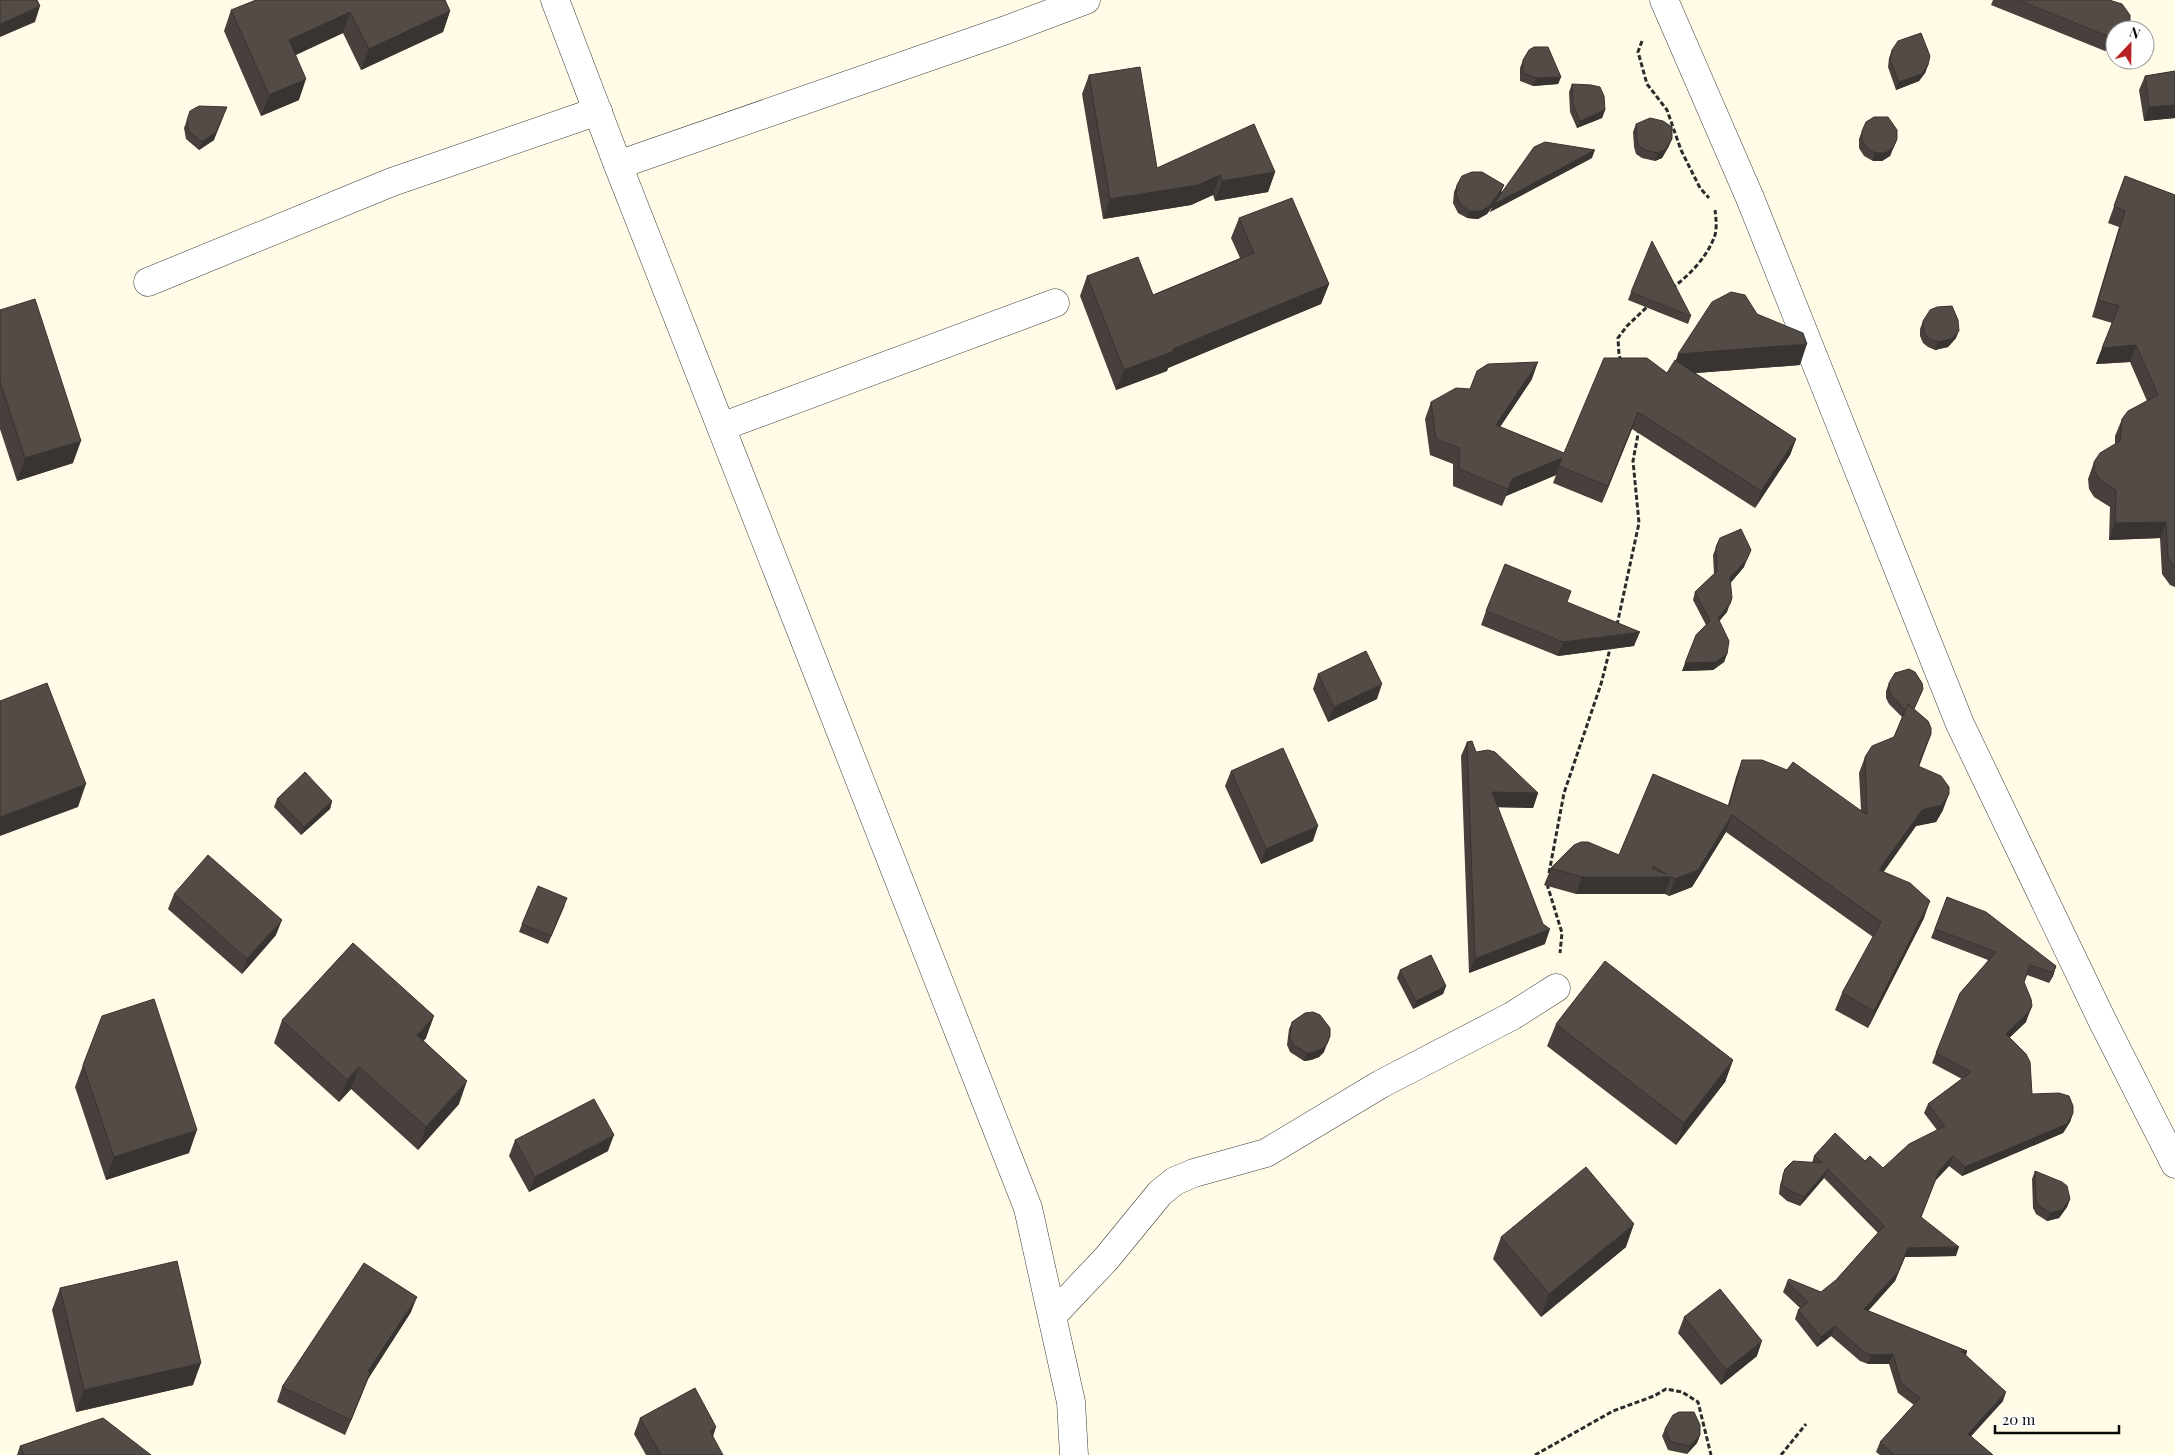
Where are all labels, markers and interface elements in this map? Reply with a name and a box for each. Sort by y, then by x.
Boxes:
north arrow [2105,20,2155,70]
text: N [2127,22,2143,43]
scale bar [1995,1402,2119,1434]
text: 20 m [2002,1409,2036,1429]

